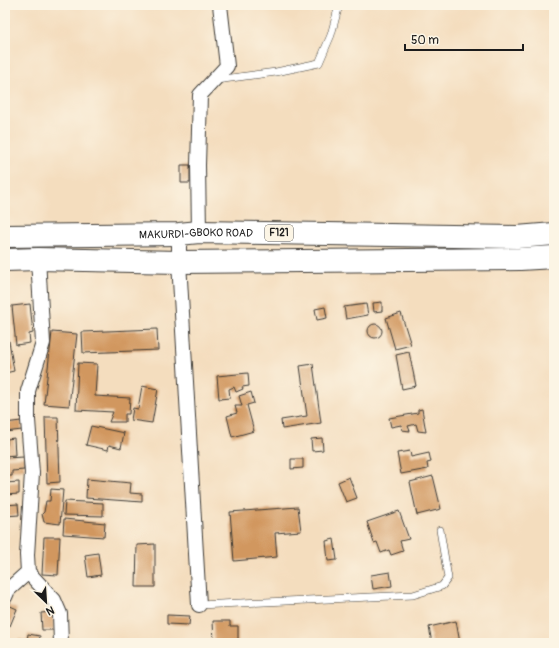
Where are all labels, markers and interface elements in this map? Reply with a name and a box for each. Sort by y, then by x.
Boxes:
scale bar [405,26,523,52]
text: 50 m [411,33,439,48]
street label: MAKURDI-GBOKO ROAD [139,225,253,241]
road number: F121 [265,225,293,241]
north arrow [26,582,66,622]
text: N [43,603,56,618]

